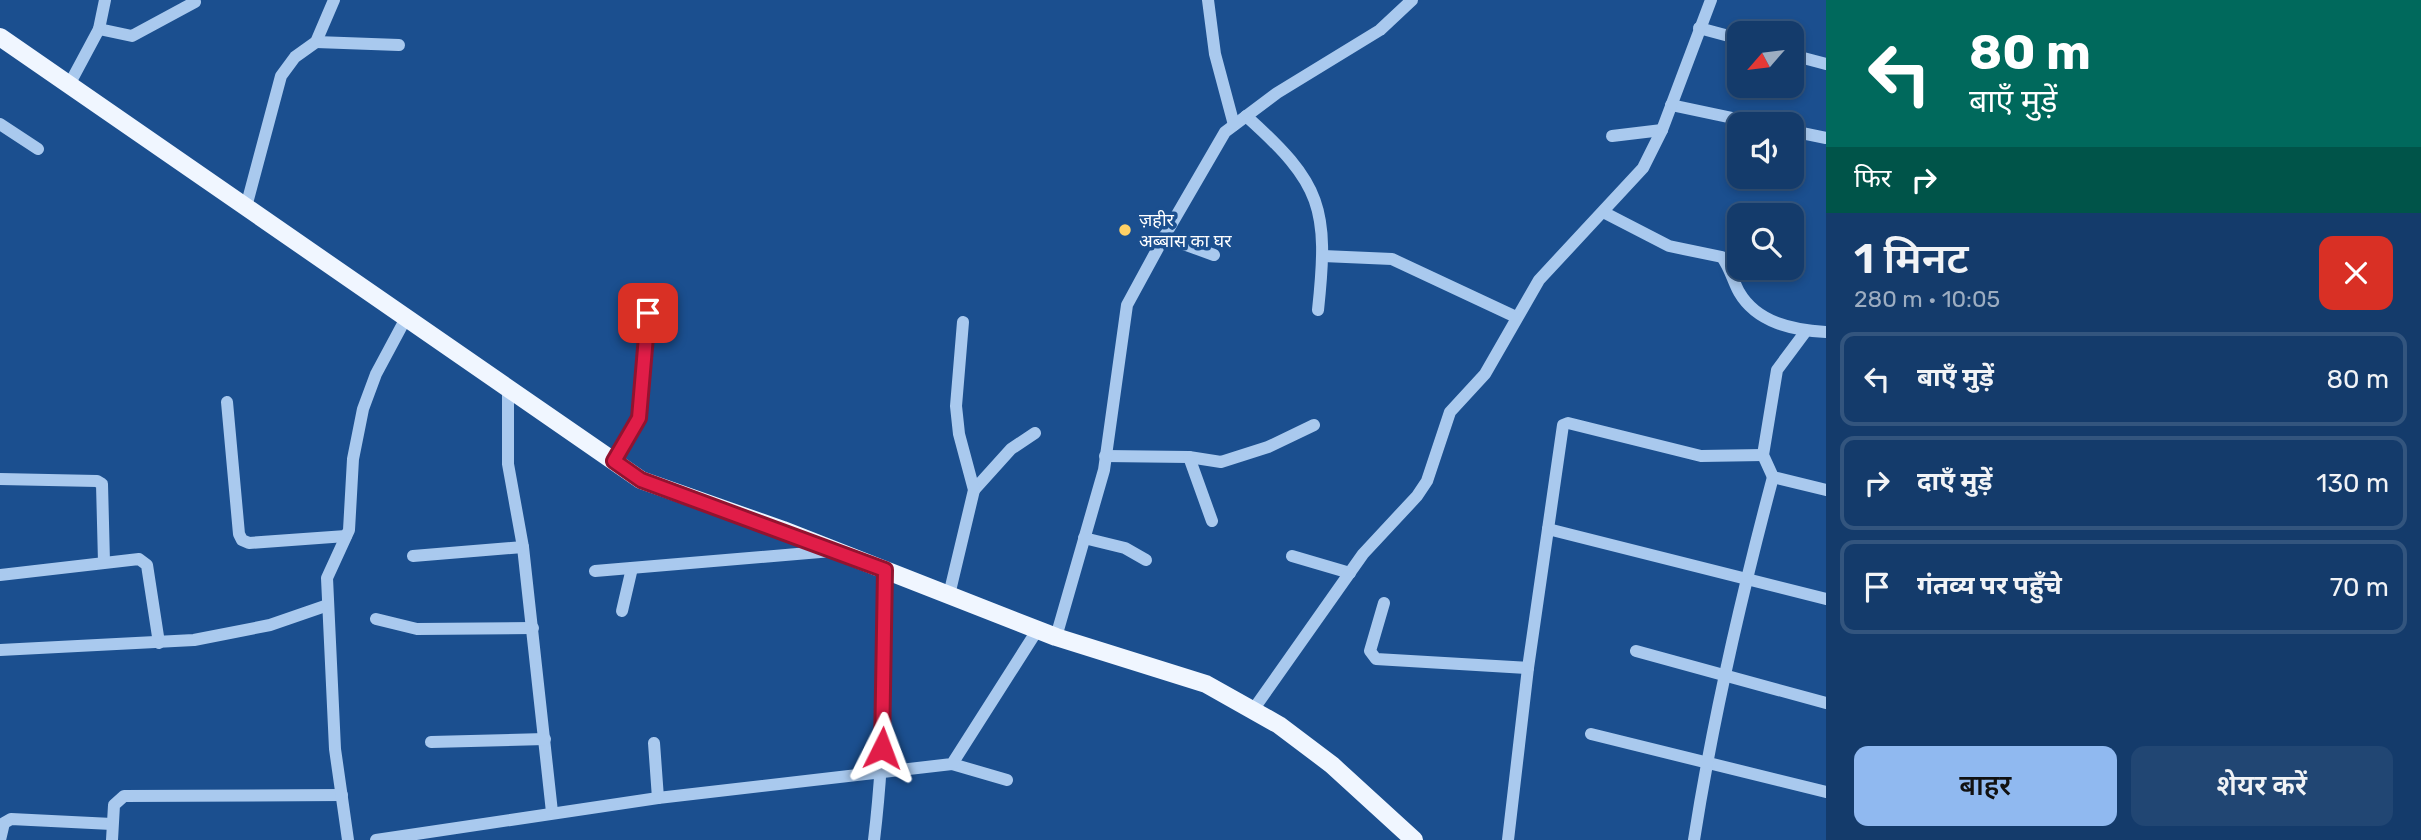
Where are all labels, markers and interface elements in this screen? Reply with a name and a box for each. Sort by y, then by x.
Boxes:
north arrow [1727,21,1804,98]
map controls [1727,21,1804,280]
text: 80 m [1969,23,2091,81]
icon: left [1854,28,1945,119]
text: बाएँ मुड़ें [1969,82,2057,120]
button: sound [1727,112,1804,189]
icon: right [1905,161,1943,199]
text: फिर [1854,163,1891,194]
button: search [1727,203,1804,280]
place label: ज़हीर अब्बास का घर [1139,209,1232,252]
marker: ज़हीर अब्बास का घर [1117,222,1133,238]
text: 1 मिनट [1854,234,1969,284]
button: close [2319,236,2393,310]
pin [618,283,678,343]
text: 280 m · 10:05 [1854,285,2000,313]
icon: arrive [629,294,667,332]
icon: left [1858,360,1896,398]
text: बाएँ मुड़ें [1917,362,1994,393]
text: 80 m [2326,364,2389,395]
icon: right [1858,464,1896,502]
text: दाएँ मुड़ें [1917,466,1992,497]
text: 130 m [2316,468,2389,499]
icon: arrive [1858,568,1896,606]
text: गंतव्य पर पहुँचे [1917,570,2062,601]
text: 70 m [2330,572,2389,603]
position arrow [845,711,919,785]
button: बाहर [1854,746,2117,826]
button: शेयर करें [2131,746,2393,826]

